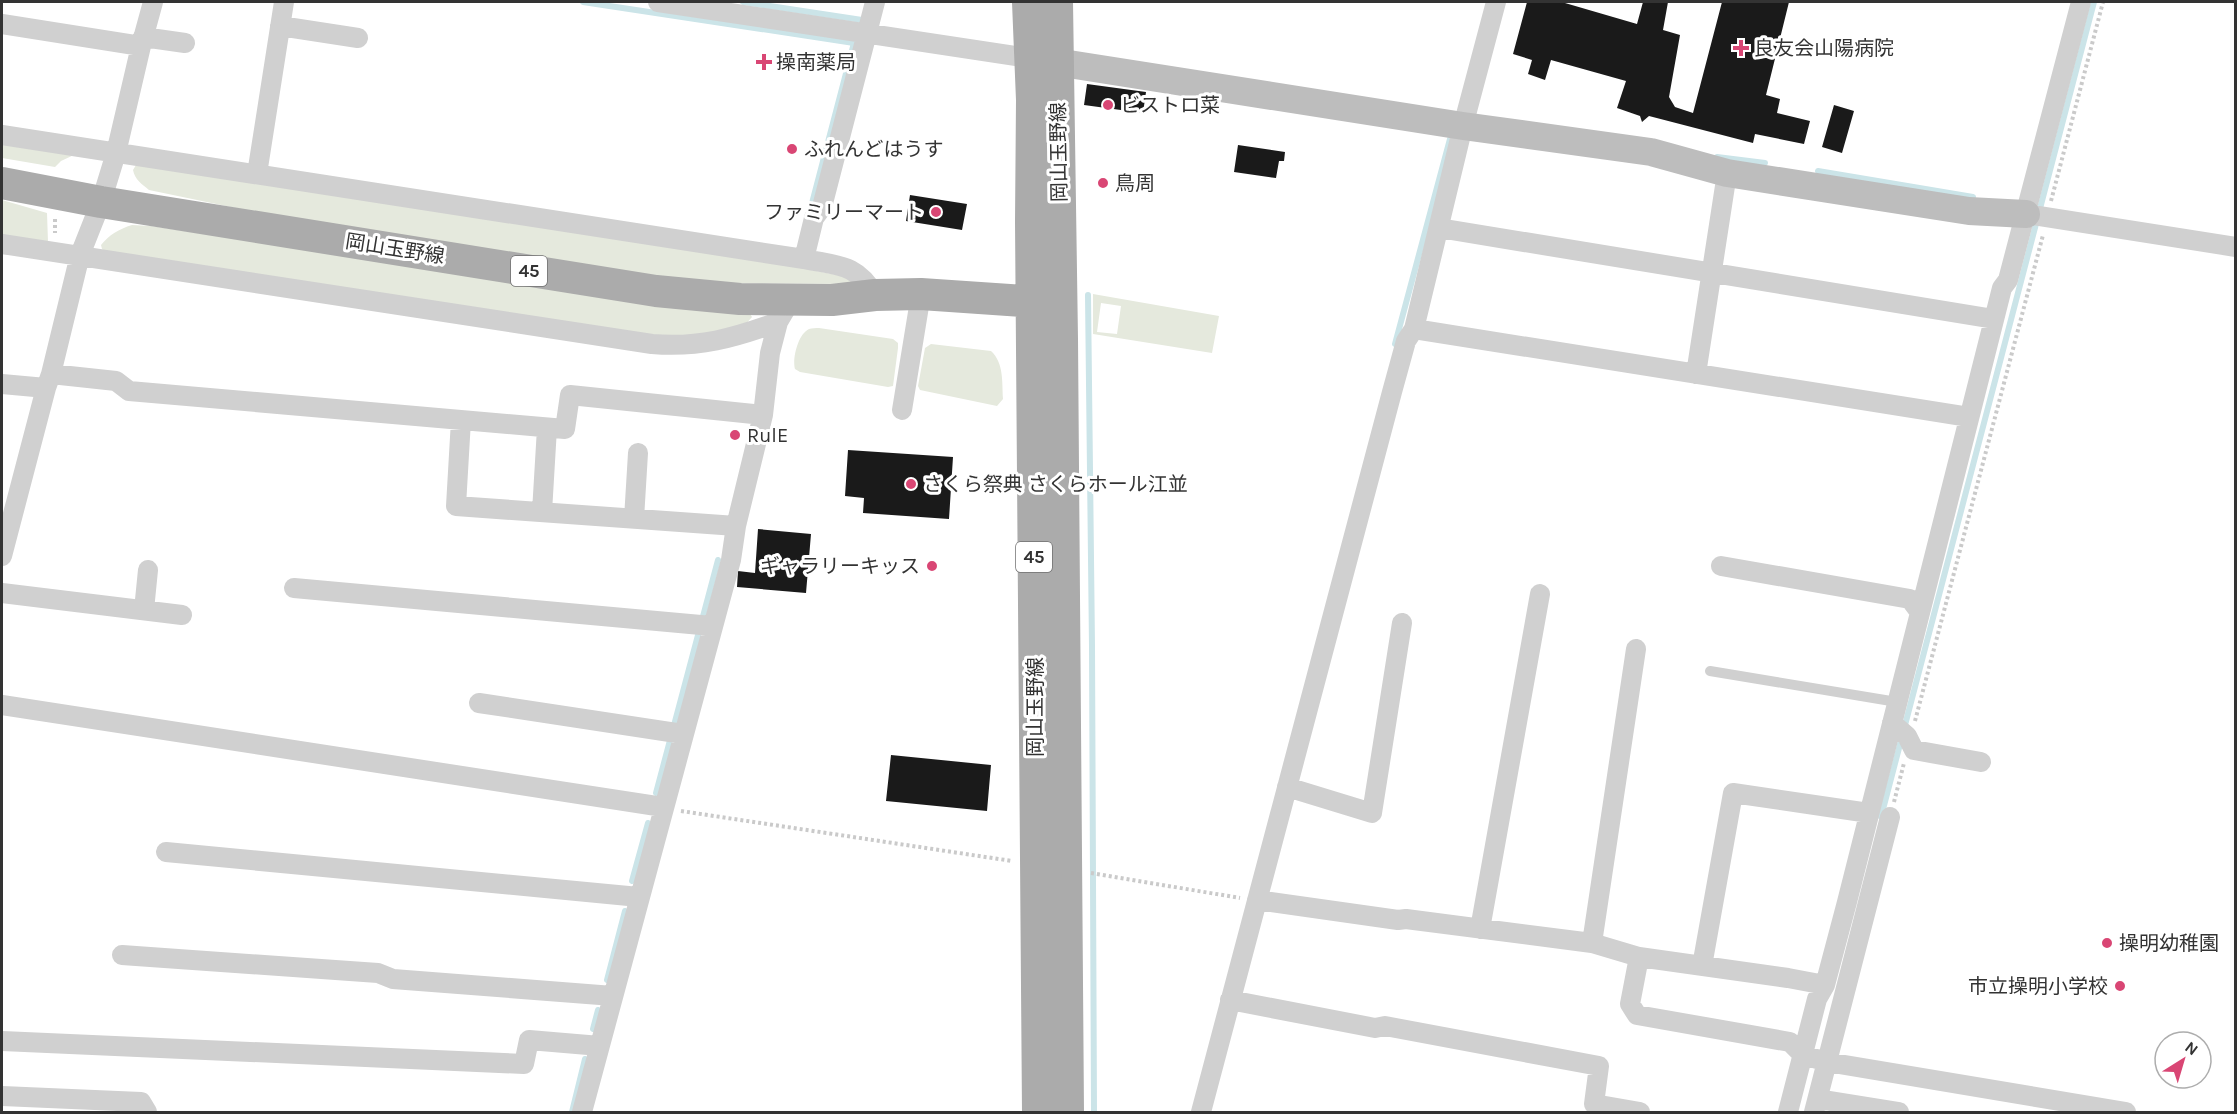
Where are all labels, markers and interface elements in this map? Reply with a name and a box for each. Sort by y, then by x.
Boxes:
place label: 良友会山陽病院 [1754,37,1894,60]
marker: 良友会山陽病院 [1732,39,1750,57]
place label: 操南薬局 [776,51,856,74]
marker: 操南薬局 [757,55,771,69]
place label: ビストロ菜 [1120,94,1220,117]
marker: ビストロ菜 [1101,98,1115,112]
street label: 岡山玉野線 [1047,102,1071,202]
place label: ふれんどはうす [804,138,943,161]
marker: ふれんどはうす [785,142,799,156]
place label: 鳥周 [1115,172,1155,195]
marker: 鳥周 [1096,176,1110,190]
place label: ファミリーマート [764,201,924,224]
marker: ファミリーマート [929,205,943,219]
street label: 岡山玉野線 [344,230,446,268]
road number: 45 [511,256,547,286]
place label: RulE [747,424,788,447]
marker: RulE [728,428,742,442]
place label: さくら祭典 さくらホール江並 [923,473,1188,496]
marker: さくら祭典 さくらホール江並 [904,477,918,491]
road number: 45 [1016,542,1052,572]
place label: ギャラリーキッス [760,555,920,578]
marker: ギャラリーキッス [925,559,939,573]
street label: 岡山玉野線 [1024,657,1047,757]
place label: 操明幼稚園 [2119,932,2219,955]
marker: 操明幼稚園 [2100,936,2114,950]
place label: 市立操明小学校 [1968,975,2108,998]
marker: 市立操明小学校 [2113,979,2127,993]
north arrow [2153,1030,2213,1090]
text: N [2181,1037,2202,1059]

